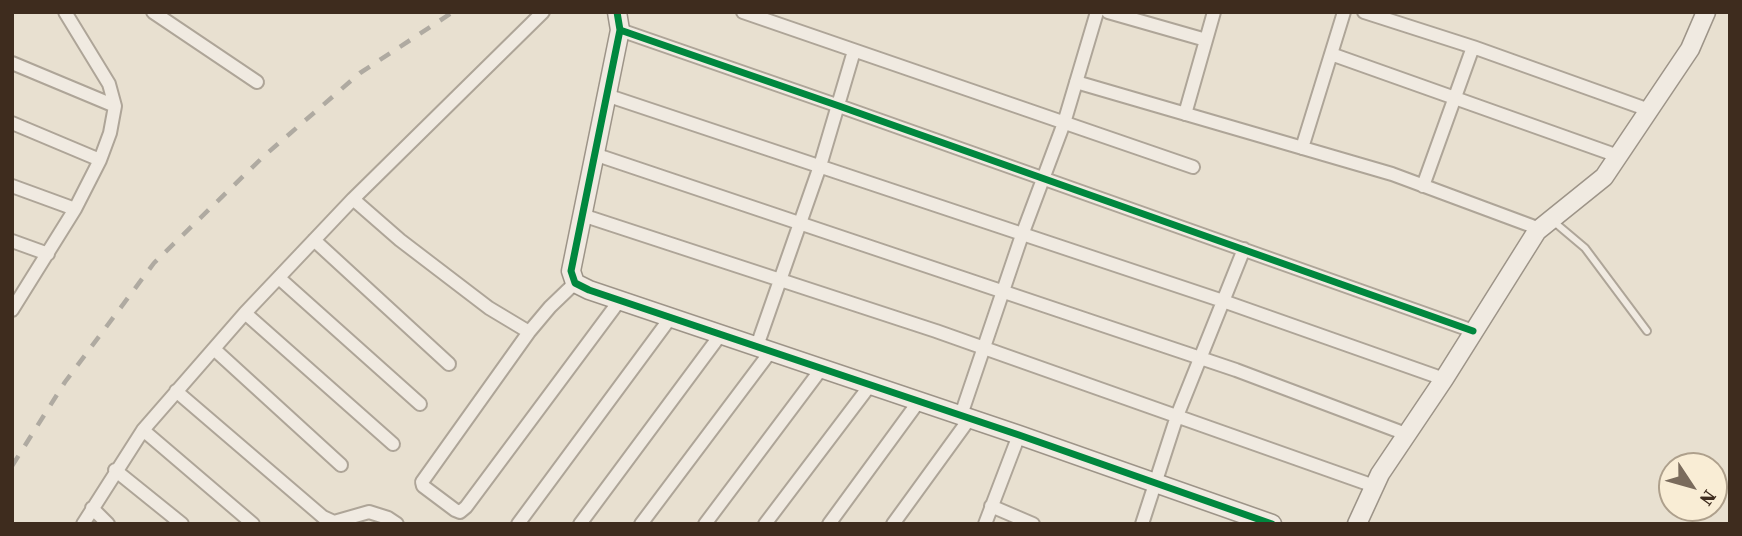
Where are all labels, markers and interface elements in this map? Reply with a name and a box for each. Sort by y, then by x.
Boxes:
north arrow [1658,452,1728,522]
text: N [1694,485,1723,511]

